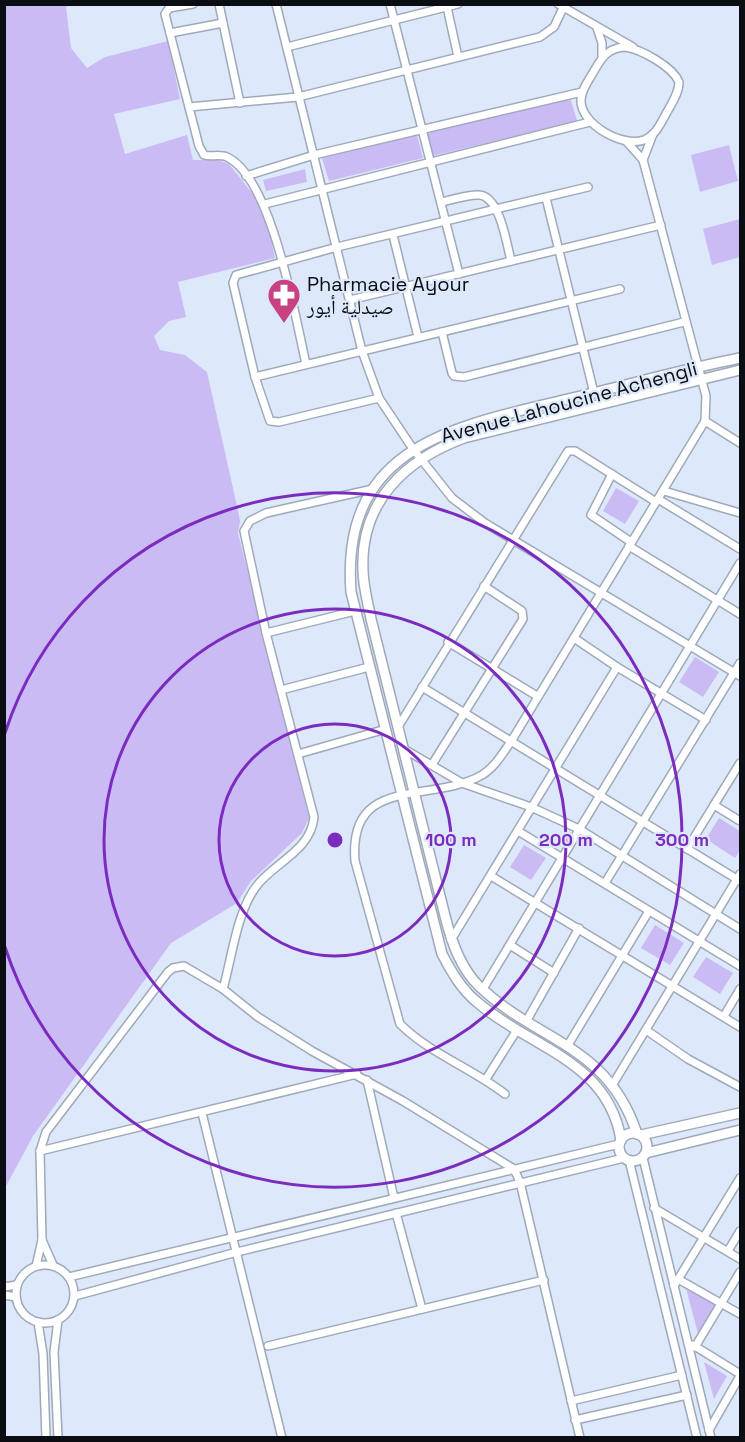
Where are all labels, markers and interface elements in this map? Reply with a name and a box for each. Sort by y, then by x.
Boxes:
place label: Pharmacie Ayour صيدلية أيور [306,271,469,320]
pharmacy icon: Pharmacie Ayour صيدلية أيور [266,277,302,324]
street label: Avenue Lahoucine Achengli [438,355,700,449]
text: 100 m [425,828,477,851]
text: 200 m [539,828,593,851]
text: 300 m [655,828,709,851]
centre of rings [325,830,345,850]

